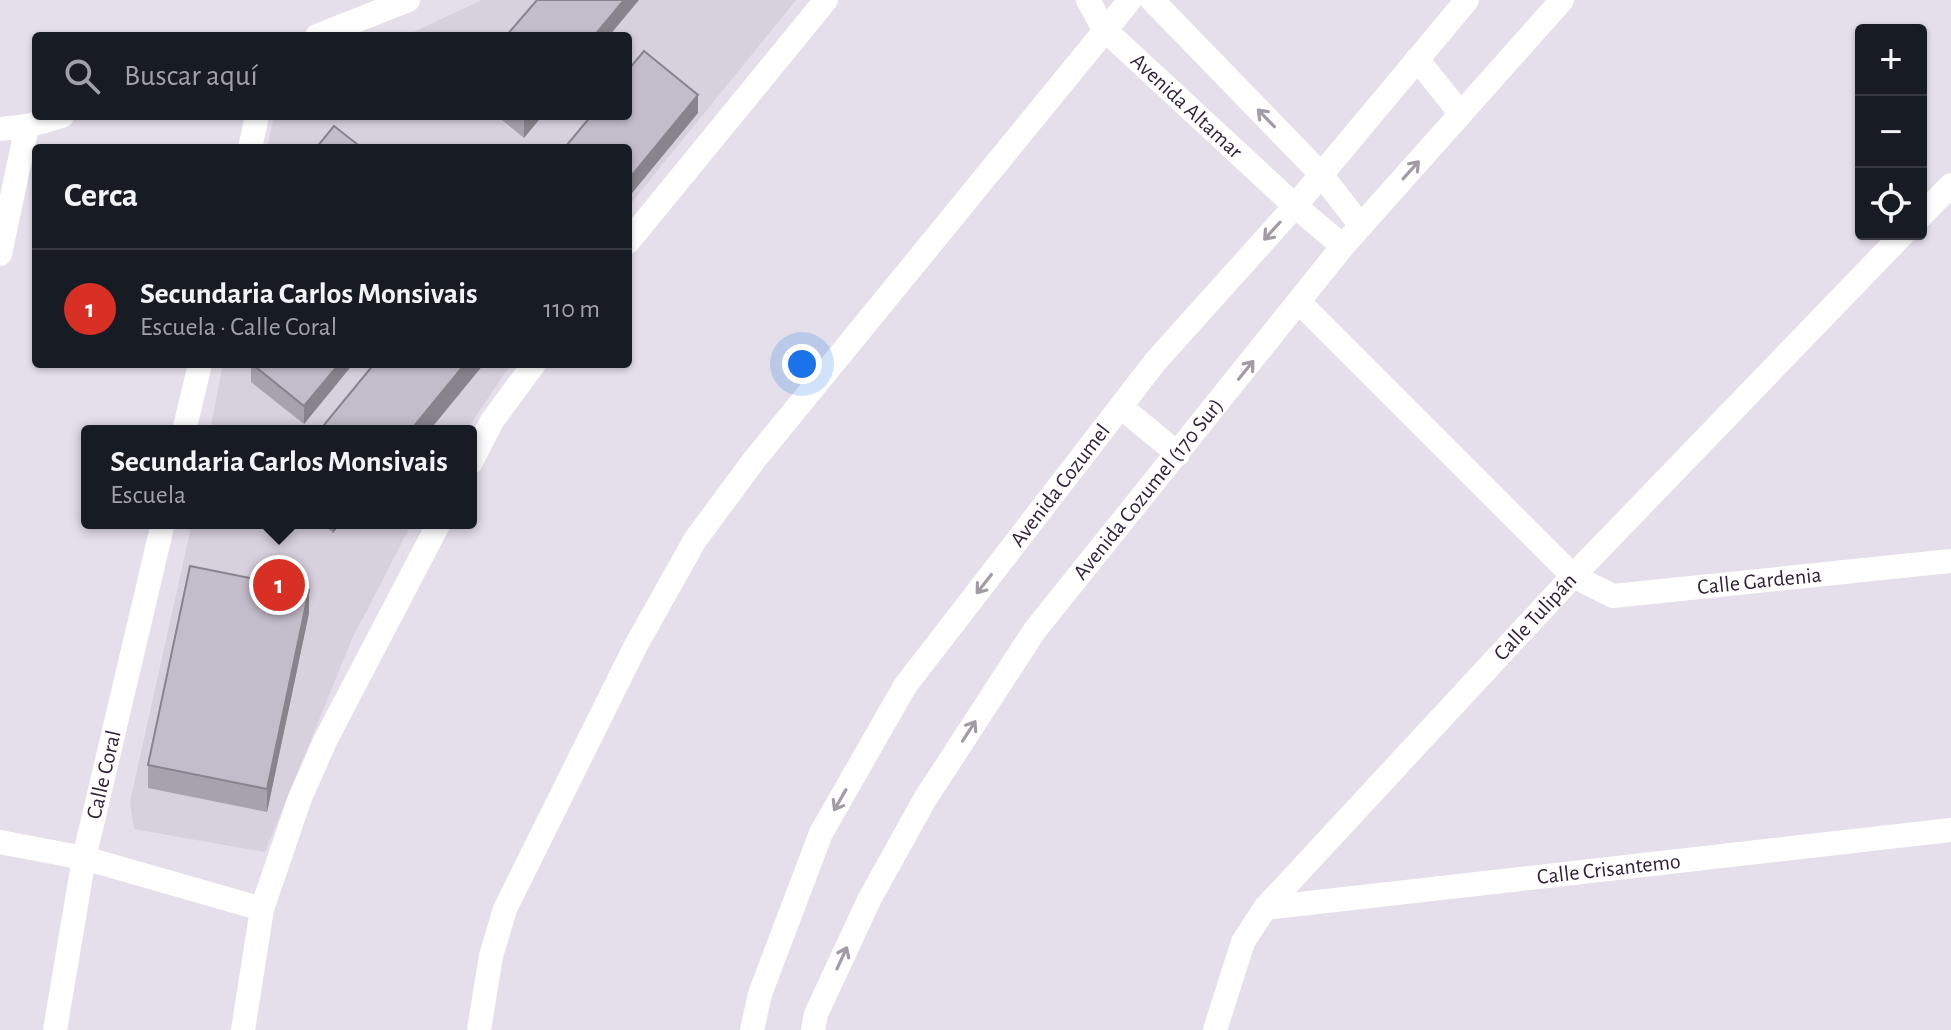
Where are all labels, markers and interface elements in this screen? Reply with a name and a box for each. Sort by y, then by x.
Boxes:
map controls [1855,24,1927,240]
button: + [1855,24,1927,96]
search box [32,32,632,120]
street label: Avenida Altamar [1127,49,1247,162]
icon: search [60,54,104,98]
text: Buscar aquí [124,61,258,91]
button: − [1855,96,1927,168]
one-way arrow [1257,109,1276,128]
one-way arrow [1402,160,1420,180]
button: locate [1855,168,1927,240]
text: Cerca [64,179,138,213]
one-way arrow [1263,220,1281,240]
text: Secundaria Carlos Monsivais [140,279,478,309]
text: 1 [85,296,95,322]
text: 110 m [543,296,600,322]
text: Escuela · Calle Coral [140,314,337,340]
your location [782,344,822,384]
one-way arrow [1237,360,1255,381]
street label: Avenida Cozumel (170 Sur) [1069,394,1227,584]
street label: Avenida Cozumel [1006,420,1114,551]
popup [81,425,477,529]
text: Secundaria Carlos Monsivais [110,447,448,477]
text: Escuela [110,482,186,508]
pin: 1 [253,555,305,615]
street label: Calle Gardenia [1696,563,1823,598]
street label: Calle Tulipán [1490,569,1581,665]
one-way arrow [975,573,993,594]
one-way arrow [961,720,977,743]
street label: Calle Coral [83,728,125,821]
one-way arrow [832,787,847,811]
street label: Calle Crisantemo [1536,850,1682,888]
one-way arrow [835,946,850,970]

